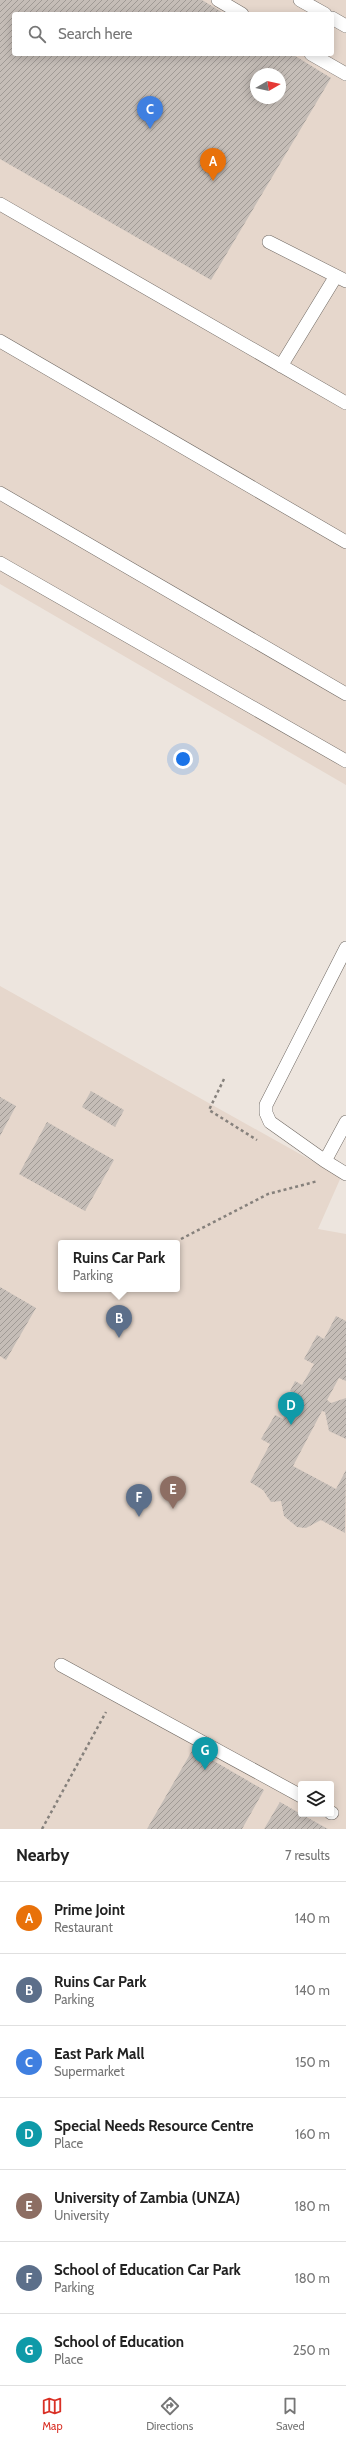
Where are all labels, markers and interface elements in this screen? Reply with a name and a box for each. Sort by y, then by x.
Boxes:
search box [12,12,334,56]
icon: search [26,23,48,45]
text: Search here [58,25,133,43]
north arrow [250,68,286,104]
pin: C [137,96,163,129]
pin: A [200,148,226,181]
your location [173,749,193,769]
popup [58,1240,180,1292]
text: Ruins Car Park [73,1249,165,1267]
text: Parking [73,1267,113,1283]
pin: B [106,1305,132,1338]
pin: D [278,1392,304,1425]
pin: E [160,1476,186,1509]
pin: F [126,1484,152,1517]
pin: G [192,1737,218,1770]
map controls [298,1781,334,1817]
button: layers [298,1781,334,1817]
text: Nearby [16,1845,69,1865]
text: 7 results [285,1847,330,1863]
text: Prime Joint [54,1901,125,1919]
text: A [25,1910,33,1926]
text: 140 m [295,1910,330,1926]
text: Restaurant [54,1919,113,1935]
text: Ruins Car Park [54,1973,146,1991]
text: B [25,1982,33,1998]
text: 140 m [295,1982,330,1998]
text: Parking [54,1991,94,2007]
text: East Park Mall [54,2045,144,2063]
text: C [25,2054,33,2070]
text: 150 m [295,2054,330,2070]
text: Supermarket [54,2063,125,2079]
text: Special Needs Resource Centre [54,2117,254,2135]
text: D [24,2126,34,2142]
text: 160 m [295,2126,330,2142]
text: Place [54,2135,83,2151]
text: University of Zambia (UNZA) [54,2189,240,2207]
text: E [25,2198,33,2214]
text: 180 m [294,2198,330,2214]
text: University [54,2207,109,2223]
text: School of Education Car Park [54,2261,241,2279]
text: F [26,2270,32,2286]
text: 180 m [294,2270,330,2286]
text: Parking [54,2279,94,2295]
text: School of Education [54,2333,184,2351]
text: G [25,2342,33,2358]
text: 250 m [293,2342,330,2358]
text: Place [54,2351,83,2367]
tab: Map [41,2395,63,2433]
tab: Directions [146,2395,193,2433]
tab: Saved [276,2395,305,2433]

